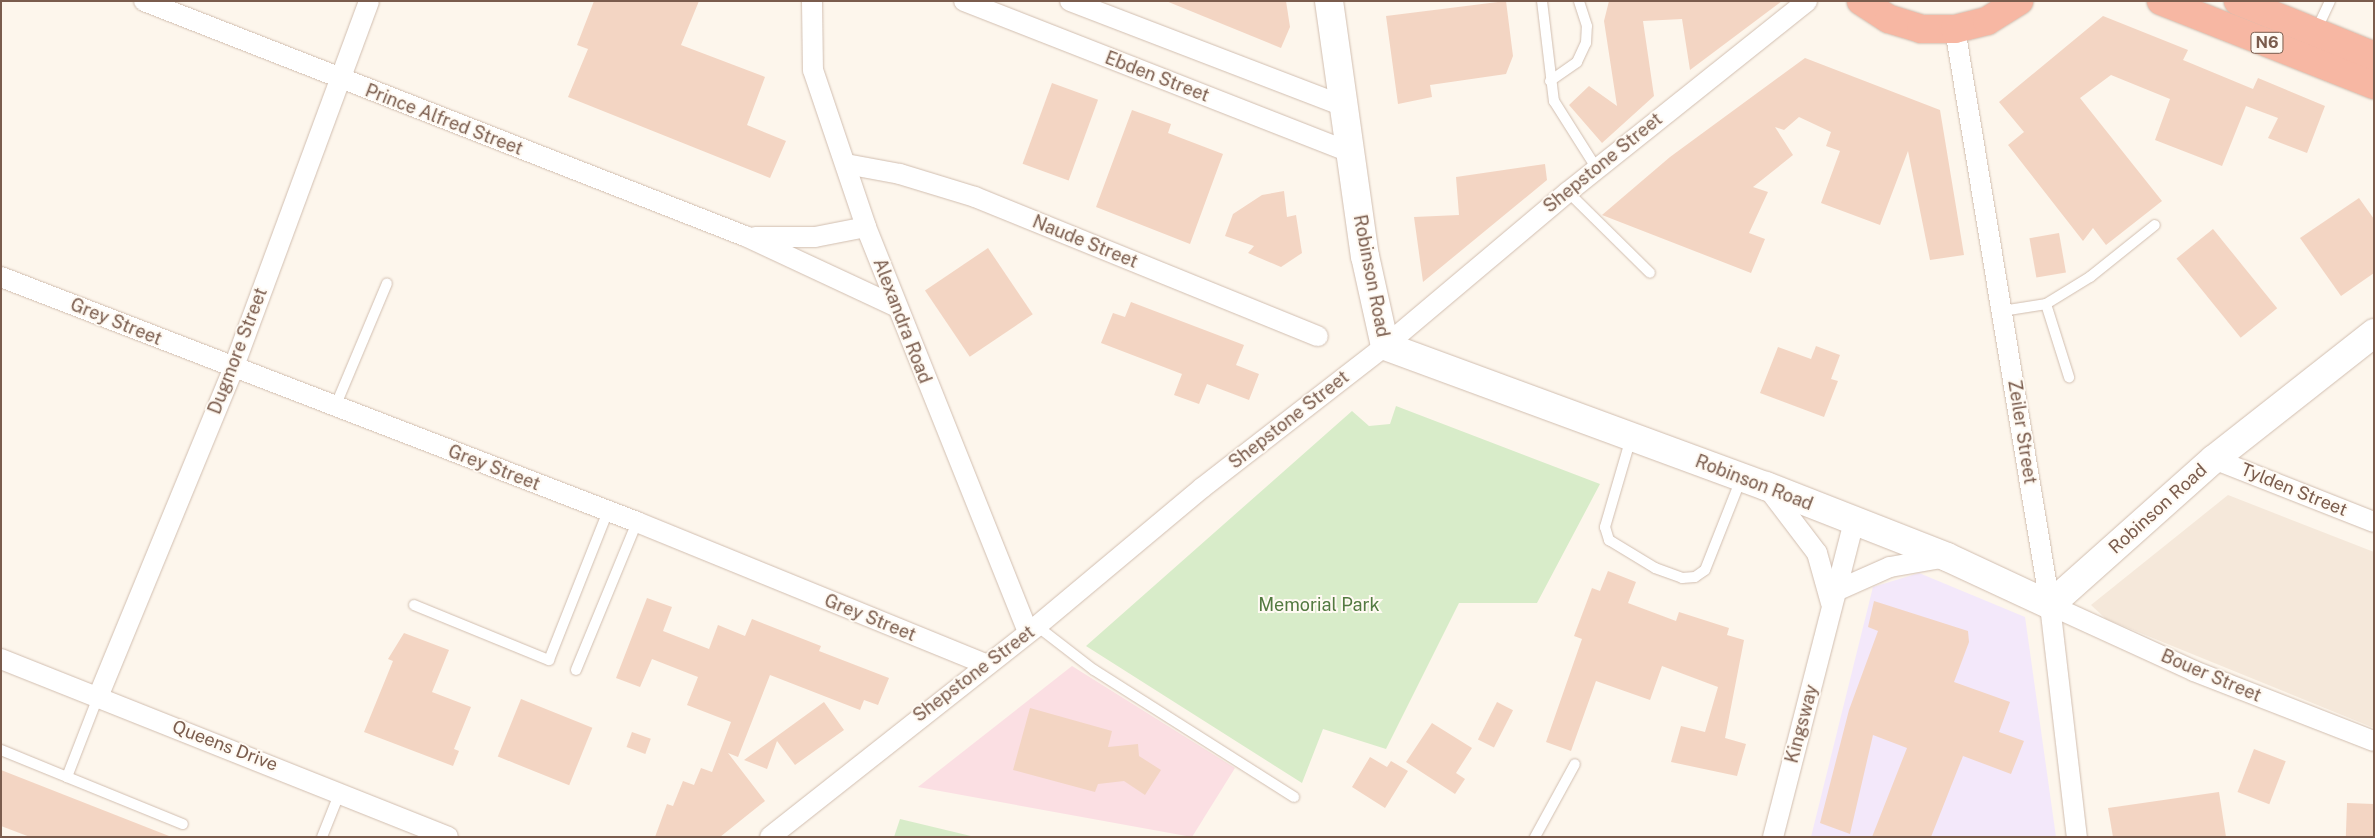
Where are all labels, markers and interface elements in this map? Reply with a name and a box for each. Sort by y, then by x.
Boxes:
road number: N6 [2250,29,2284,56]
street label: Ebden Street [1102,47,1212,107]
street label: Prince Alfred Street [362,80,526,160]
street label: Shepstone Street [1539,108,1667,218]
street label: Naude Street [1029,211,1141,273]
street label: Robinson Road [1349,213,1393,339]
street label: Alexandra Road [868,256,936,386]
street label: Dugmore Street [204,285,272,417]
street label: Grey Street [67,294,165,350]
street label: Shepstone Street [1225,366,1353,474]
street label: Zeiler Street [2003,378,2041,486]
street label: Grey Street [445,441,543,495]
street label: Robinson Road [1692,451,1816,515]
street label: Robinson Road [2105,459,2211,559]
street label: Tylden Street [2238,459,2350,521]
street label: Grey Street [821,590,919,646]
park label: Memorial Park [1258,594,1380,616]
street label: Shepstone Street [909,621,1039,727]
street label: Bouer Street [2158,645,2264,707]
street label: Kingsway [1781,682,1823,766]
street label: Queens Drive [169,716,281,776]

